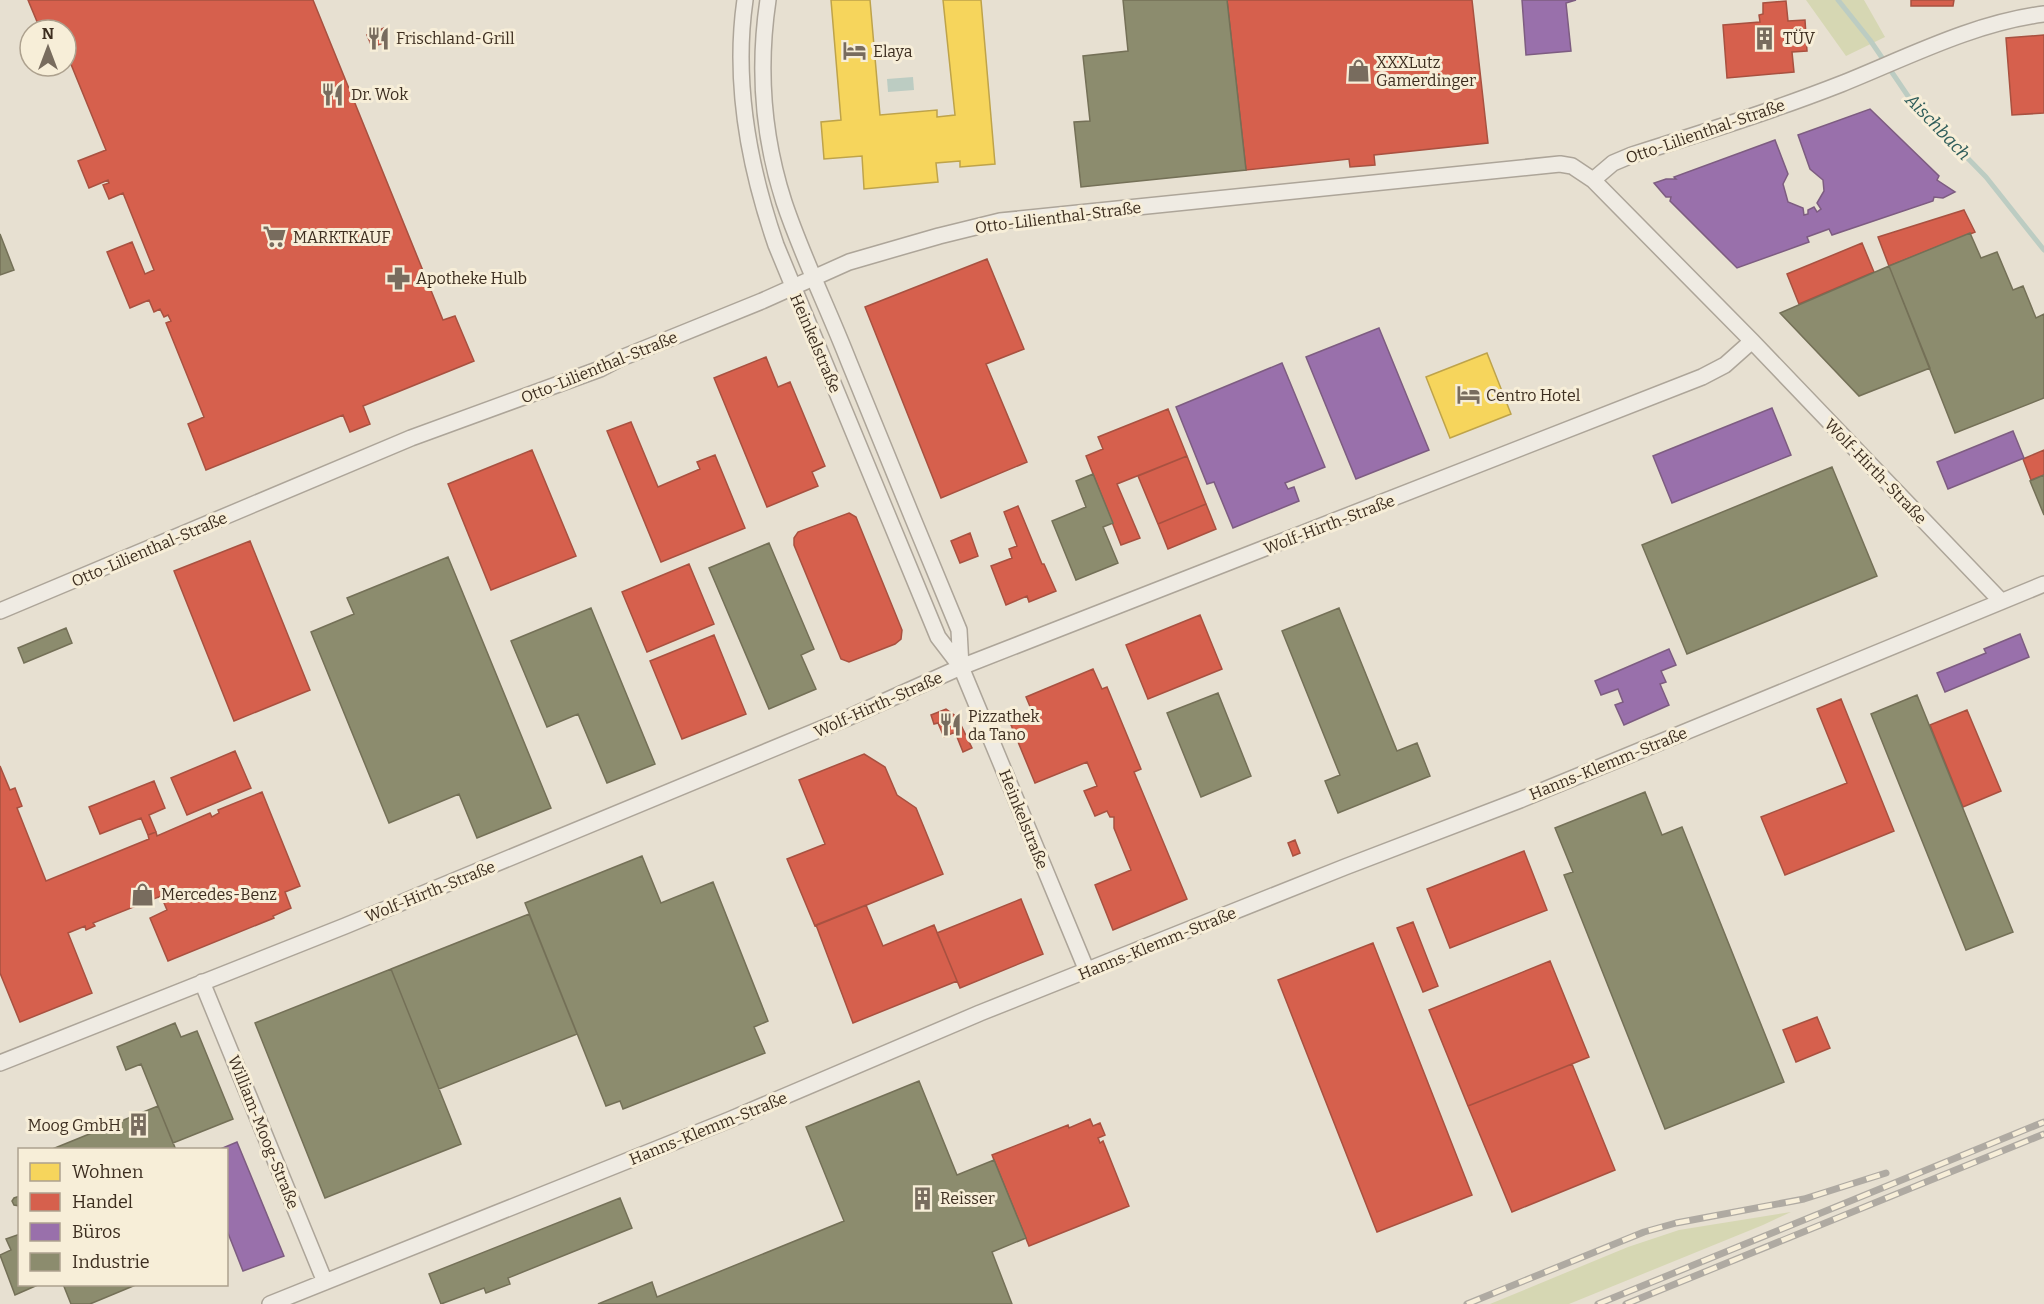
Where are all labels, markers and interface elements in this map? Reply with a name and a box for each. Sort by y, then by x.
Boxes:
north arrow [18,18,78,78]
text: N [42,24,54,43]
restaurant icon: Frischland-Grill [365,25,391,51]
building icon: TÜV [1752,25,1778,51]
place label: Frischland-Grill [396,29,515,48]
place label: TÜV [1783,29,1816,48]
hotel icon: Elaya [842,38,868,64]
place label: Elaya [873,42,913,61]
place label: XXXLutz Gamerdinger [1376,53,1476,90]
shop icon: XXXLutz Gamerdinger [1345,58,1371,84]
restaurant icon: Dr. Wok [320,81,346,107]
place label: Dr. Wok [351,85,408,104]
water label: Aischbach [1900,88,1975,165]
street label: Otto-Lilienthal-Straße [1623,95,1787,168]
street label: Otto-Lilienthal-Straße [974,198,1142,237]
supermarket icon: MARKTKAUF [262,224,288,250]
place label: MARKTKAUF [293,228,390,247]
pharmacy icon: Apotheke Hulb [385,265,411,291]
place label: Apotheke Hulb [416,269,527,288]
street label: Heinkelstraße [786,291,845,396]
street label: Otto-Lilienthal-Straße [518,327,680,408]
hotel icon: Centro Hotel [1455,382,1481,408]
place label: Centro Hotel [1486,386,1581,405]
street label: Wolf-Hirth-Straße [1821,415,1931,528]
street label: Wolf-Hirth-Straße [1261,491,1397,558]
street label: Otto-Lilienthal-Straße [69,508,230,591]
street label: Wolf-Hirth-Straße [811,668,945,741]
place label: Pizzathek da Tano [968,707,1040,744]
restaurant icon: Pizzathek da Tano [937,712,963,738]
street label: Hanns-Klemm-Straße [1526,723,1690,804]
street label: Heinkelstraße [995,767,1052,872]
street label: Wolf-Hirth-Straße [362,857,498,926]
shop icon: Mercedes-Benz [130,881,156,907]
place label: Mercedes-Benz [161,885,277,904]
street label: Hanns-Klemm-Straße [1075,903,1239,984]
street label: William-Moog-Straße [224,1053,303,1212]
street label: Hanns-Klemm-Straße [626,1088,790,1169]
building icon: Moog GmbH [126,1112,152,1138]
place label: Moog GmbH [27,1116,121,1135]
legend [18,1148,228,1286]
text: Wohnen [72,1161,144,1183]
building icon: Reisser [909,1185,935,1211]
place label: Reisser [940,1189,995,1208]
text: Handel [72,1191,133,1213]
text: Büros [72,1221,121,1243]
text: Industrie [72,1251,150,1273]

